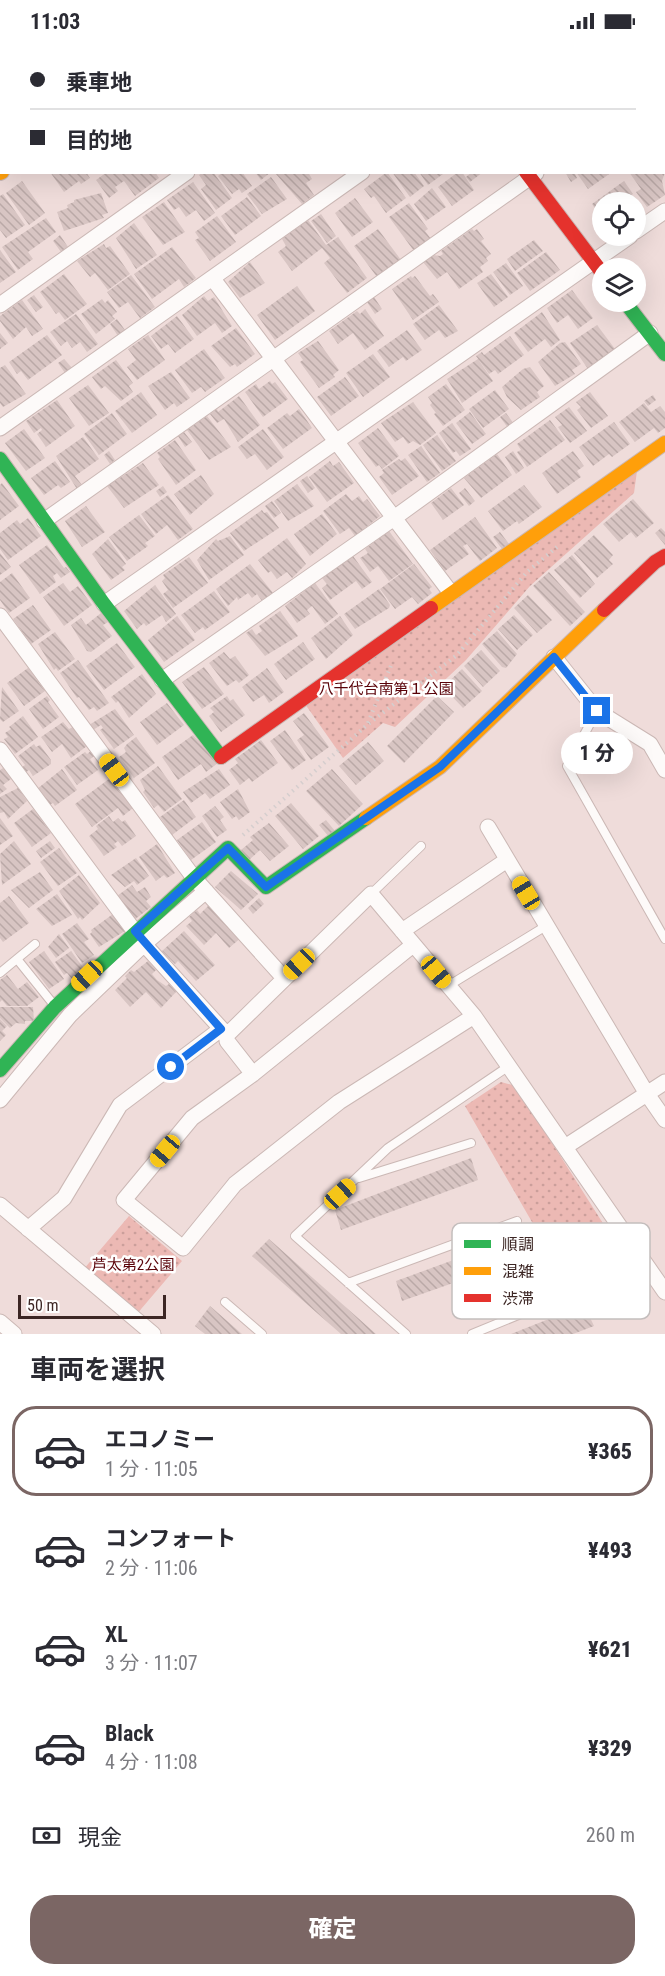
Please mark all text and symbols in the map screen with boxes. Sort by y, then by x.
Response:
text: 11:03 [30,9,81,34]
text: 乗車地 [66,70,132,95]
text: 目的地 [66,128,132,153]
map controls [592,192,646,312]
button: locate [592,192,646,246]
button: layers [592,258,646,312]
park label: 八千代台南第１公園 [318,680,454,698]
route end [583,697,610,724]
callout: 1 分 [561,732,633,774]
text: 1 分 [580,741,614,765]
car [96,750,132,790]
car [509,873,543,913]
car [280,945,318,983]
car [418,952,454,992]
car [68,957,106,995]
route start [157,1053,184,1080]
car [147,1131,183,1171]
car [321,1175,359,1213]
legend [452,1223,650,1319]
text: 順調 [502,1235,534,1254]
park label: 芦太第2公園 [92,1256,174,1274]
text: 混雑 [502,1262,534,1281]
text: 渋滞 [502,1289,534,1308]
scale bar [18,1292,166,1320]
text: 50 m [27,1296,59,1315]
text: 車両を選択 [30,1354,165,1386]
icon: car [33,1424,87,1478]
text: エコノミー [105,1427,215,1452]
text: ¥365 [588,1439,632,1464]
text: 1 分 · 11:05 [105,1457,198,1481]
icon: car [33,1523,87,1577]
text: コンフォート [105,1526,236,1551]
text: ¥493 [588,1538,632,1563]
text: 2 分 · 11:06 [105,1556,198,1580]
icon: car [33,1622,87,1676]
text: XL [105,1622,128,1647]
text: ¥621 [588,1637,632,1662]
text: 3 分 · 11:07 [105,1651,198,1675]
icon: car [33,1721,87,1775]
text: Black [105,1721,154,1746]
text: ¥329 [588,1736,632,1761]
text: 4 分 · 11:08 [105,1750,198,1774]
icon: cash [30,1819,63,1852]
text: 260 m [586,1823,635,1847]
text: 現金 [78,1825,122,1850]
button: 確定 [30,1895,635,1964]

